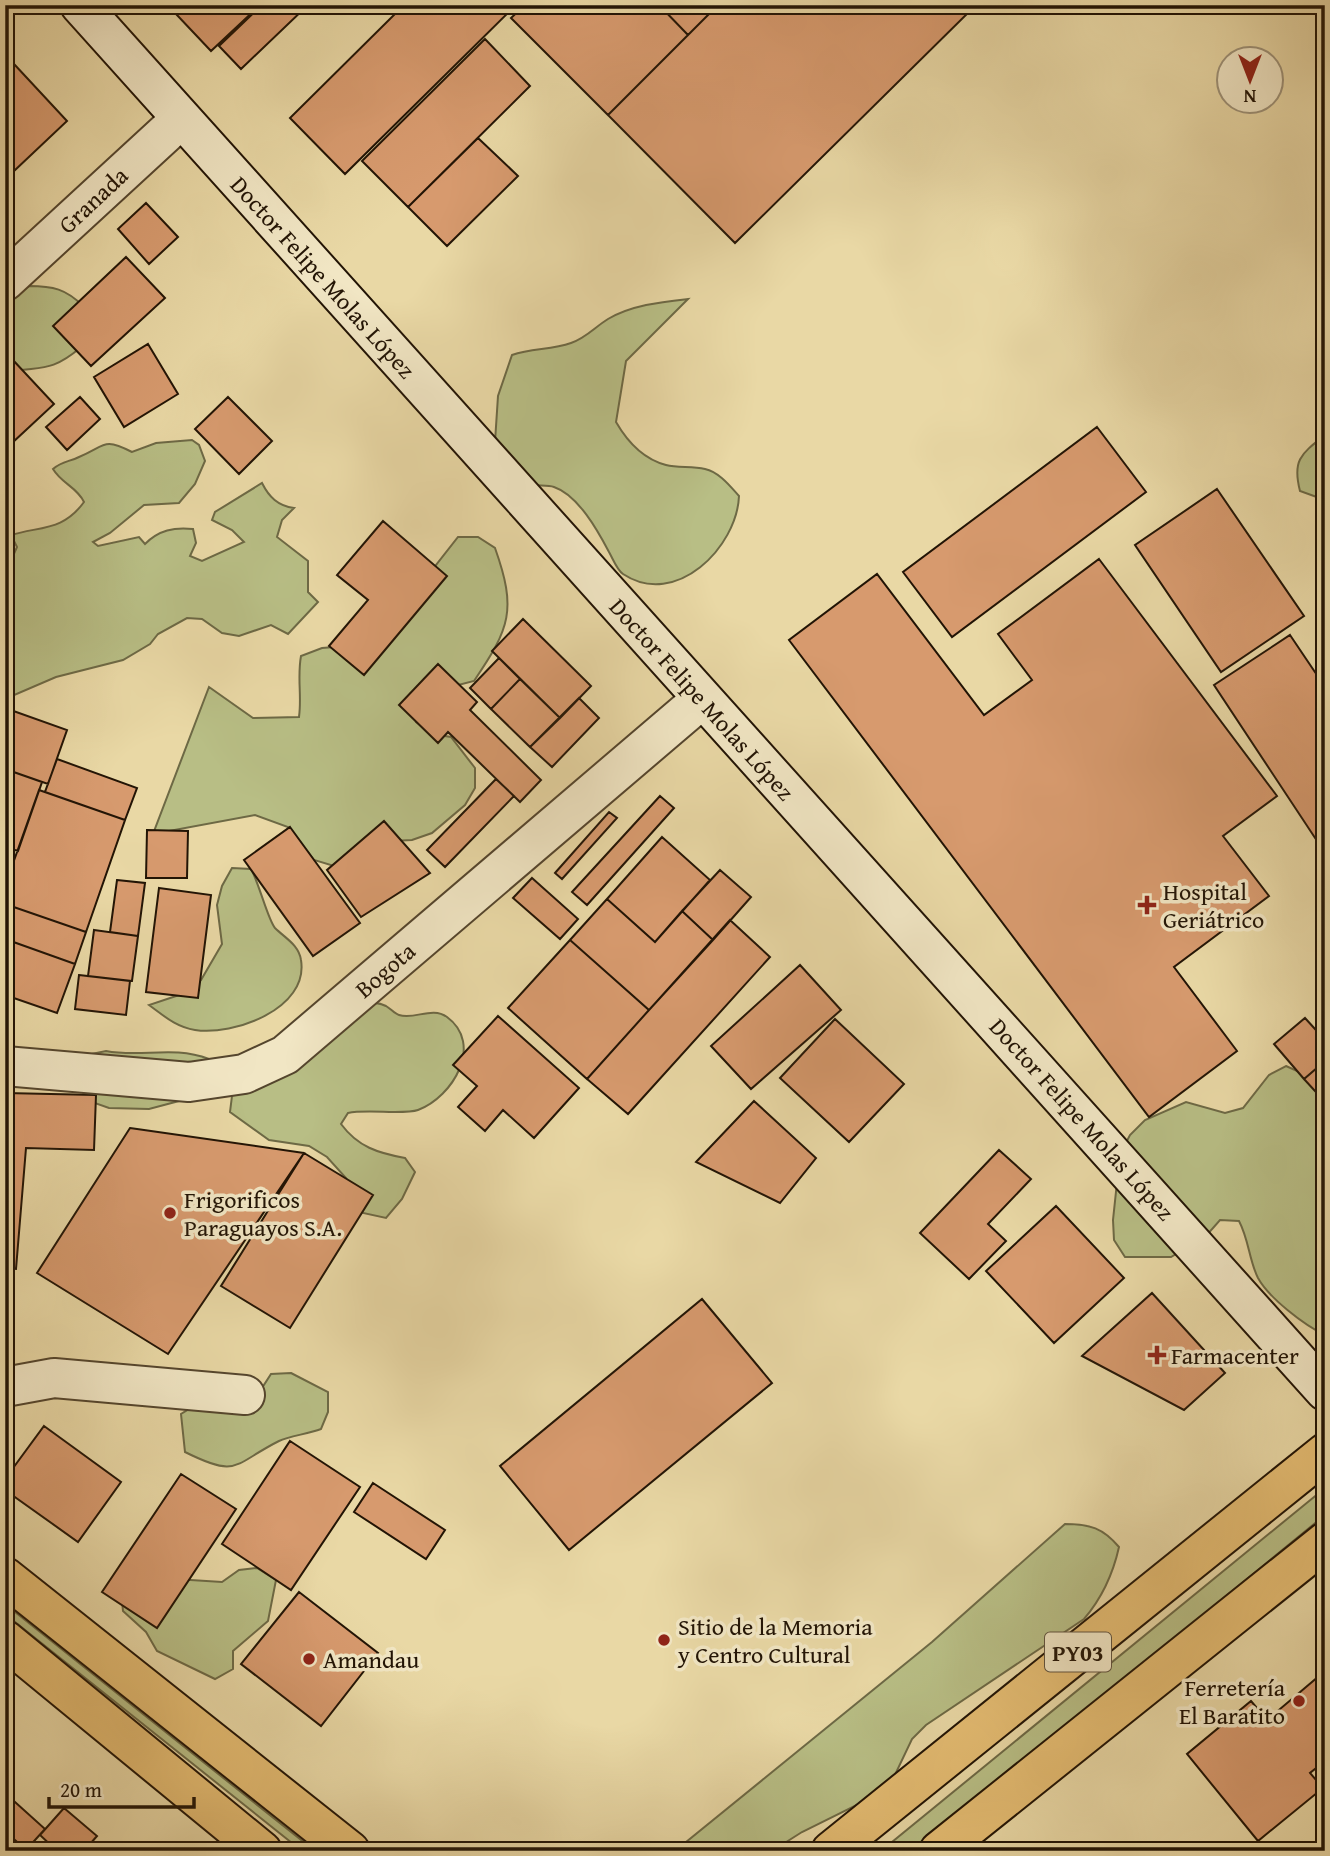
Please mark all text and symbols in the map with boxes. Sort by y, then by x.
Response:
north arrow [1214,46,1284,116]
text: N [1243,83,1256,111]
street label: Granada [50,158,136,241]
street label: Doctor Felipe Molas López [222,168,424,386]
street label: Doctor Felipe Molas López [601,590,803,808]
place label: Hospital Geriátrico [1163,874,1264,937]
marker: Hospital Geriátrico [1137,895,1157,915]
street label: Bogota [347,933,423,1006]
street label: Doctor Felipe Molas López [981,1010,1183,1228]
place label: Frigorificos Paraguayos S.A. [184,1182,342,1245]
marker: Frigorificos Paraguayos S.A. [162,1205,178,1221]
place label: Farmacenter [1171,1338,1299,1373]
marker: Farmacenter [1149,1347,1165,1363]
place label: Sitio de la Memoria y Centro Cultural [677,1609,873,1672]
marker: Sitio de la Memoria y Centro Cultural [656,1632,672,1648]
road number: PY03 [1045,1632,1111,1672]
place label: Amandau [323,1642,419,1677]
marker: Amandau [301,1651,317,1667]
place label: Ferretería El Baratito [1179,1670,1286,1733]
marker: Ferretería El Baratito [1291,1693,1307,1709]
scale bar [49,1765,194,1809]
text: 20 m [60,1774,102,1805]

